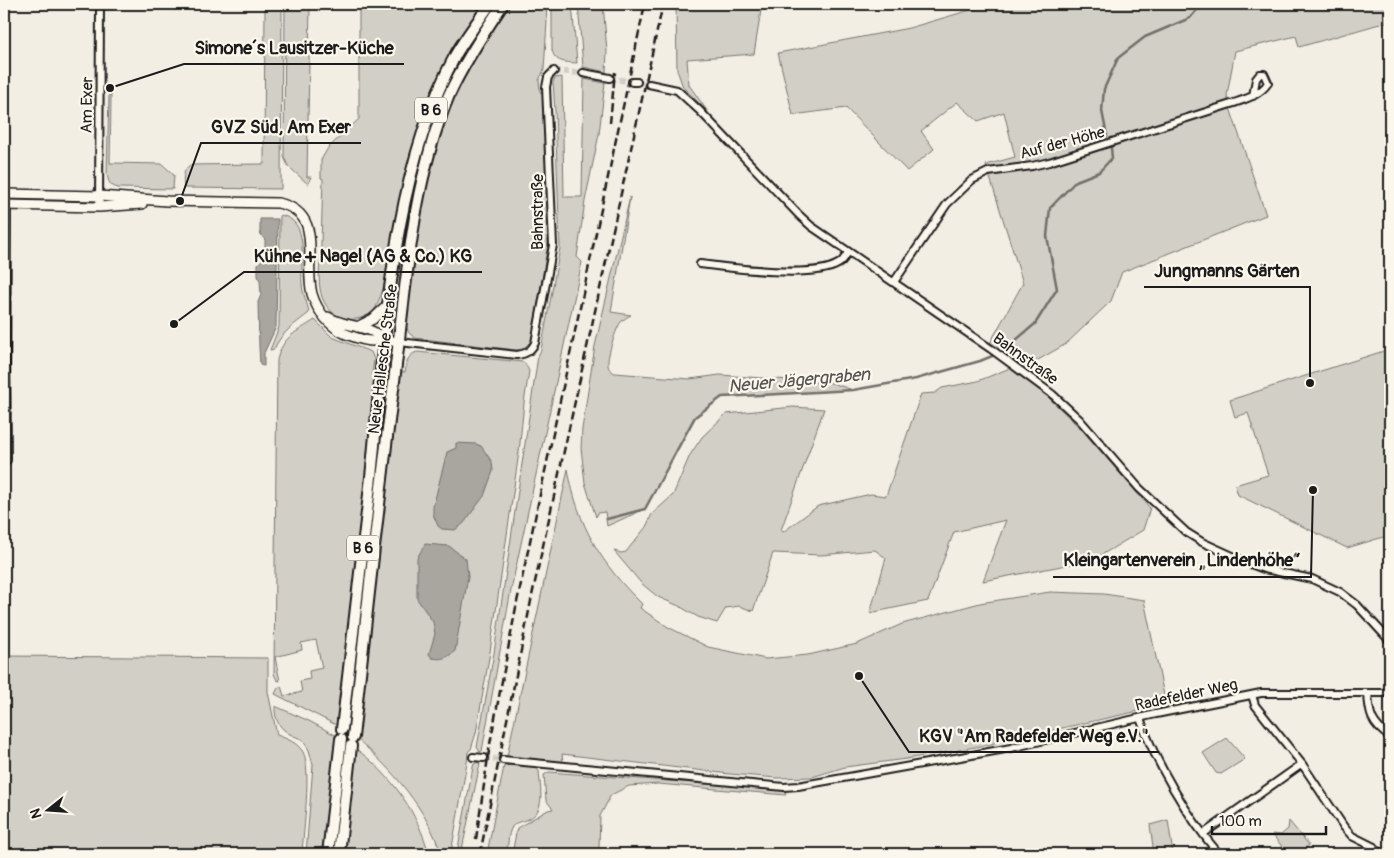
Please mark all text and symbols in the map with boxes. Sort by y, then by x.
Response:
callout: Simone´s Lausitzer-Küche [184,31,404,64]
text: Simone´s Lausitzer-Küche [194,37,395,60]
street label: Am Exer [77,76,97,134]
road number: B 6 [415,98,447,122]
callout: GVZ Süd, Am Exer [201,110,361,143]
text: GVZ Süd, Am Exer [211,116,352,139]
street label: Auf der Höhe [1018,122,1107,164]
street label: Bahnstraße [528,174,548,250]
callout: Kühne + Nagel (AG & Co.) KG [244,239,482,272]
text: Kühne + Nagel (AG & Co.) KG [254,245,472,268]
callout: Jungmanns Gärten [1144,254,1310,287]
text: Jungmanns Gärten [1154,260,1300,283]
street label: Neue Hallesche Straße [364,283,402,435]
street label: Bahnstraße [989,328,1062,389]
water label: Neuer Jägergraben [727,363,872,398]
road number: B 6 [347,536,379,560]
callout: Kleingartenverein „Lindenhöhe“ [1053,544,1311,577]
text: Kleingartenverein „Lindenhöhe“ [1063,549,1301,572]
street label: Radefelder Weg [1133,674,1239,716]
callout: KGV "Am Radefelder Weg e.V." [909,719,1159,752]
text: KGV "Am Radefelder Weg e.V." [919,725,1149,748]
north arrow [22,786,72,836]
scale bar [1212,803,1325,835]
text: N [27,807,46,821]
text: 100 m [1219,812,1262,831]

